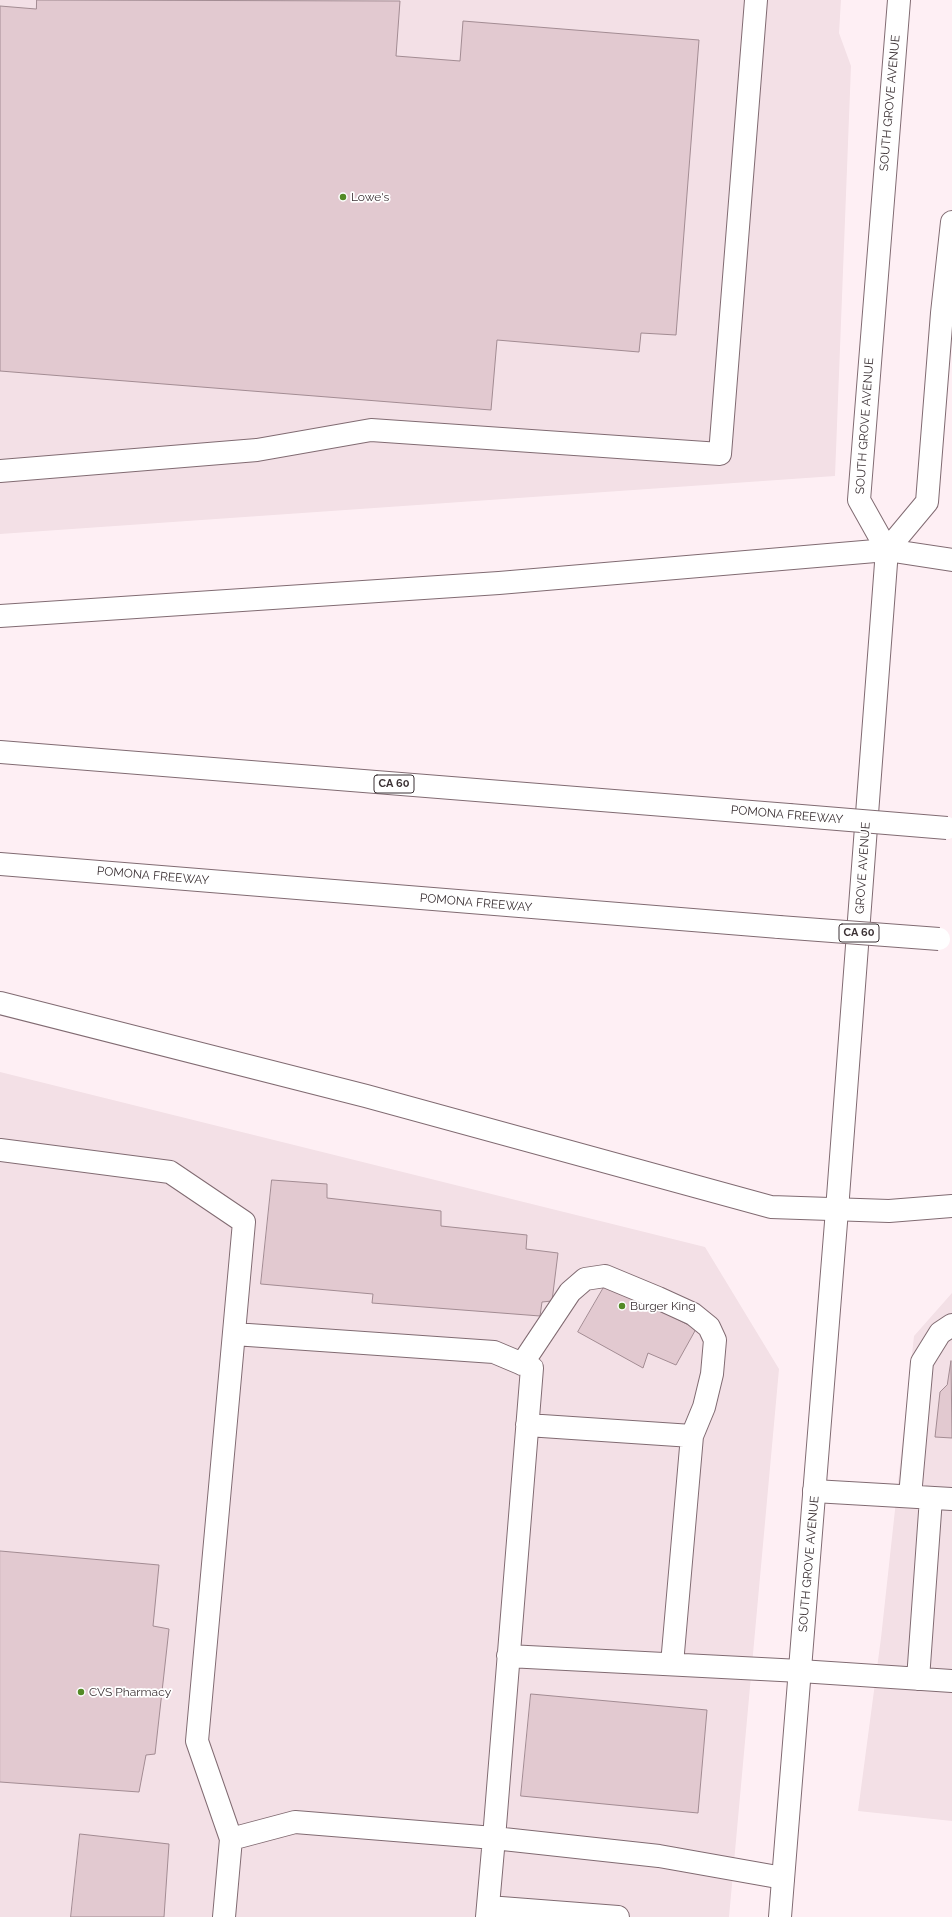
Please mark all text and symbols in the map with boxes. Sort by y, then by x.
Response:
street label: SOUTH GROVE AVENUE [877,34,903,172]
place label: Lowe's [351,190,389,204]
marker: Lowe's [338,192,348,202]
street label: SOUTH GROVE AVENUE [853,357,877,495]
road number: CA 60 [374,775,414,793]
street label: POMONA FREEWAY [730,803,844,827]
street label: GROVE AVENUE [853,822,873,914]
street label: POMONA FREEWAY [96,864,210,888]
street label: POMONA FREEWAY [419,891,533,915]
road number: CA 60 [839,924,879,942]
place label: Burger King [630,1299,696,1313]
marker: Burger King [617,1301,627,1311]
street label: SOUTH GROVE AVENUE [796,1495,822,1633]
place label: CVS Pharmacy [89,1685,171,1699]
marker: CVS Pharmacy [76,1687,86,1697]

